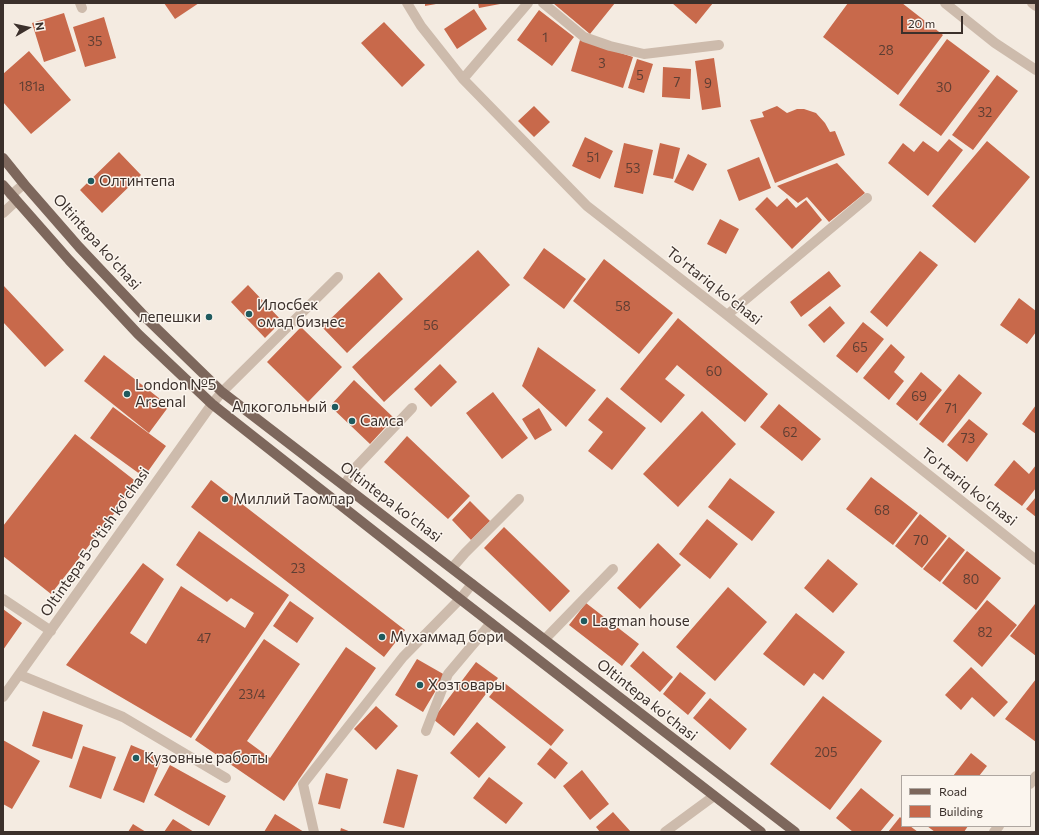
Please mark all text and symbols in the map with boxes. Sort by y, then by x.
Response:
north arrow [8,8,48,48]
scale bar [903,8,965,34]
text: 20 m [908,16,935,30]
text: N [33,21,47,31]
house number: 1 [542,30,548,46]
house number: 35 [88,34,102,50]
house number: 28 [878,43,894,59]
house number: 3 [598,56,606,72]
house number: 5 [636,68,644,84]
house number: 7 [674,75,680,91]
house number: 9 [704,76,712,92]
house number: 181a [19,79,45,95]
house number: 30 [936,80,952,96]
house number: 32 [978,105,992,121]
house number: 51 [586,150,600,166]
house number: 53 [626,161,640,177]
place label: Олтинтепа [99,172,175,190]
marker: Олтинтепа [86,176,96,186]
street label: Oltintepa ko'chasi [49,190,145,294]
street label: To'rtariq ko'chasi [663,243,765,329]
place label: Илосбек омад бизнес [257,296,345,331]
house number: 58 [615,299,631,315]
place label: лепешки [139,308,201,326]
marker: Илосбек омад бизнес [244,309,254,319]
marker: лепешки [204,312,214,322]
house number: 56 [423,318,439,334]
house number: 65 [852,340,868,356]
house number: 60 [706,364,722,380]
place label: London №5 Arsenal [135,376,216,411]
marker: London №5 Arsenal [122,389,132,399]
house number: 69 [911,389,927,405]
place label: Алкогольный [232,398,327,416]
house number: 71 [945,401,957,417]
marker: Алкогольный [330,402,340,412]
place label: Самса [360,412,404,430]
marker: Самса [347,416,357,426]
house number: 62 [782,425,798,441]
house number: 73 [961,431,975,447]
street label: To'rtariq ko'chasi [918,444,1020,530]
street label: Oltintepa ko'chasi [337,458,445,546]
street label: Oltintepa 5-o'tish ko'chasi [37,464,153,620]
place label: Миллий Таомлар [233,490,354,508]
marker: Миллий Таомлар [220,494,230,504]
house number: 68 [874,503,890,519]
house number: 70 [913,533,929,549]
house number: 23 [291,561,305,577]
house number: 80 [963,572,979,588]
place label: Lagman house [592,612,690,630]
marker: Lagman house [579,616,589,626]
house number: 82 [977,625,993,641]
place label: Мухаммад бори [390,628,504,646]
house number: 47 [197,631,211,647]
marker: Мухаммад бори [377,632,387,642]
street label: Oltintepa ko'chasi [593,655,701,745]
place label: Хозтовары [428,676,505,694]
marker: Хозтовары [415,680,425,690]
house number: 23/4 [239,687,265,703]
house number: 205 [814,745,838,761]
place label: Кузовные работы [144,749,268,767]
marker: Кузовные работы [131,753,141,763]
legend [901,775,1031,827]
text: Road [939,784,967,798]
text: Building [939,804,983,818]

